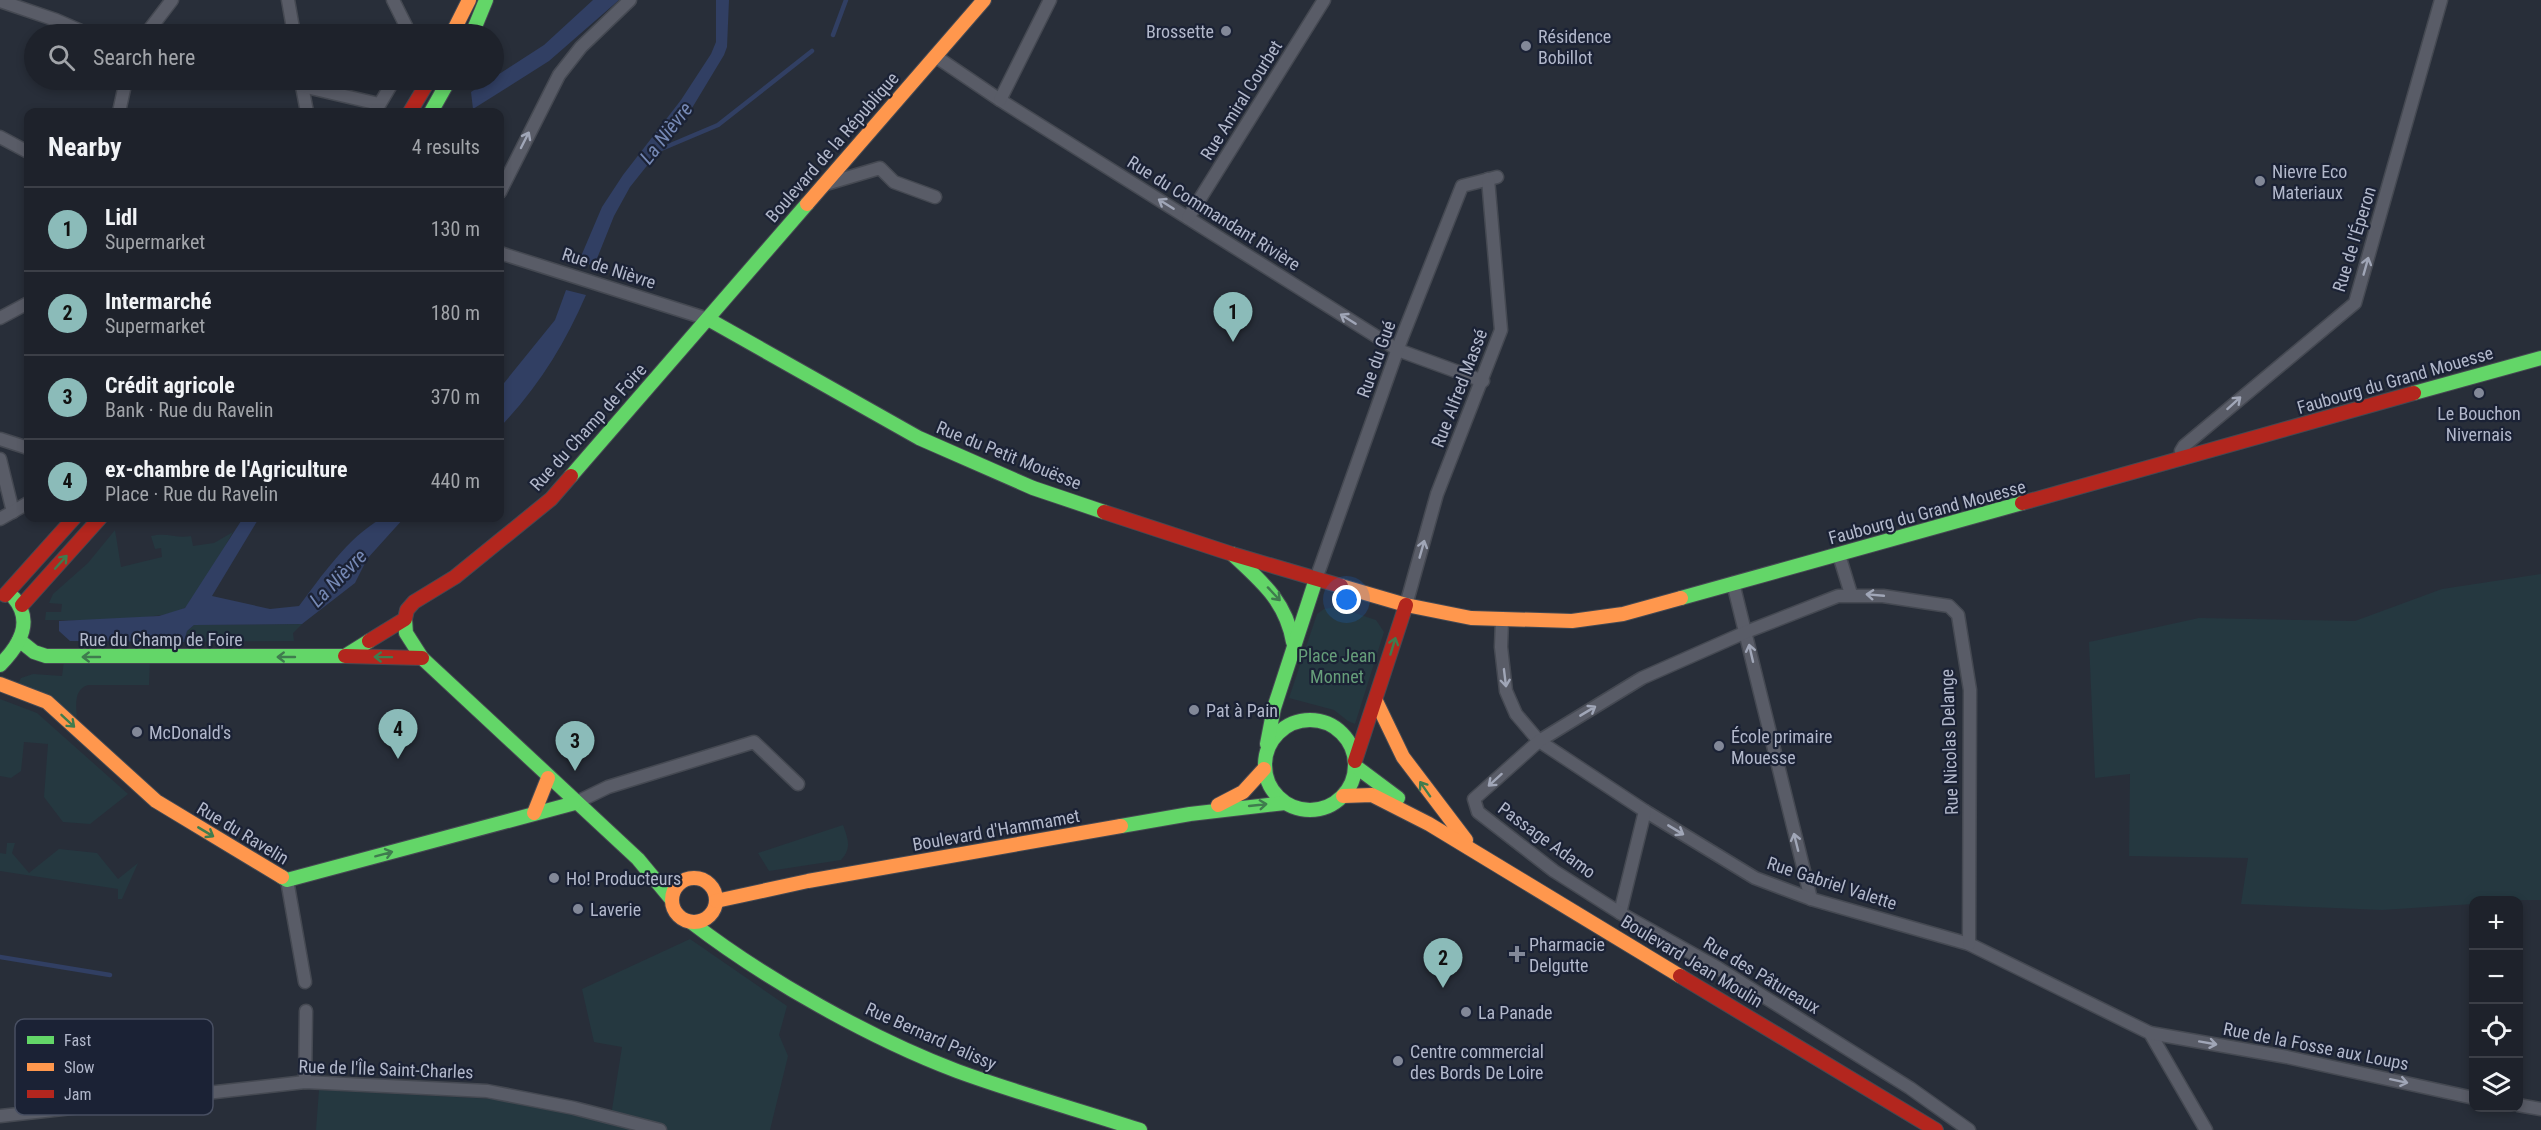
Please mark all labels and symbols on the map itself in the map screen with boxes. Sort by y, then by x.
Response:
place label: Brossette [1146,21,1214,42]
marker: Brossette [1219,24,1233,38]
place label: Résidence Bobillot [1538,26,1611,68]
street label: Rue Amiral Courbet [1196,36,1286,164]
marker: Résidence Bobillot [1519,39,1533,53]
street label: Boulevard de la République [761,68,903,226]
water label: La Nièvre [634,97,698,169]
one-way arrow [520,131,532,149]
street label: Rue du Commandant Rivière [1124,151,1304,275]
place label: Nievre Eco Materiaux [2272,161,2347,203]
marker: Nievre Eco Materiaux [2253,174,2267,188]
street label: Rue de l'Éperon [2328,184,2380,294]
one-way arrow [1158,198,1174,210]
street label: Rue de Nièvre [559,243,659,293]
one-way arrow [2361,257,2372,276]
pin: 1 [1214,292,1252,342]
one-way arrow [1340,313,1357,325]
street label: Rue du Gué [1352,318,1400,400]
street label: Rue Alfred Massé [1427,326,1491,450]
street label: Faubourg du Grand Mouesse [2294,342,2496,418]
street label: Rue du Champ de Foire [525,359,651,495]
marker: Le Bouchon Nivernais [2472,386,2486,400]
one-way arrow [2227,396,2242,410]
place label: Le Bouchon Nivernais [2437,403,2521,445]
street label: Rue du Petit Mouësse [933,416,1085,494]
street label: Faubourg du Grand Mouesse [1826,476,2028,548]
one-way arrow [1416,540,1428,559]
water label: La Nièvre [304,544,372,612]
one-way arrow [54,554,68,569]
your location [1332,585,1361,614]
one-way arrow [1267,586,1281,601]
one-way arrow [1866,589,1886,600]
street label: Rue du Champ de Foire [79,629,243,650]
one-way arrow [1388,637,1399,656]
one-way arrow [1744,643,1756,662]
park label: Place Jean Monnet [1298,645,1376,687]
one-way arrow [82,651,102,663]
one-way arrow [277,651,297,663]
one-way arrow [374,651,394,663]
one-way arrow [1499,667,1510,687]
street label: Rue Nicolas Delange [1936,669,1962,815]
place label: Pat à Pain [1206,700,1278,721]
marker: Pat à Pain [1187,703,1201,717]
one-way arrow [1580,704,1597,717]
pin: 4 [378,710,418,759]
one-way arrow [61,714,76,728]
place label: McDonald's [149,722,231,743]
pin: 3 [556,722,594,771]
marker: McDonald's [130,725,144,739]
place label: École primaire Mouesse [1731,726,1832,768]
marker: École primaire Mouesse [1712,739,1726,753]
one-way arrow [1488,773,1503,787]
one-way arrow [1419,781,1431,797]
street label: Rue du Ravelin [193,797,293,869]
street label: Passage Adamo [1494,798,1600,882]
one-way arrow [1248,799,1268,810]
street label: Boulevard d'Hammamet [911,805,1081,855]
one-way arrow [1667,824,1684,836]
one-way arrow [197,825,214,838]
one-way arrow [1790,833,1802,852]
one-way arrow [374,848,393,859]
street label: Rue Gabriel Valette [1764,852,1900,914]
place label: Ho! Producteurs [566,868,681,889]
marker: Ho! Producteurs [547,871,561,885]
place label: Laverie [590,899,641,920]
marker: Laverie [571,902,585,916]
street label: Boulevard Jean Moulin [1617,910,1767,1012]
street label: Rue des Pâtureaux [1700,932,1824,1018]
place label: Pharmacie Delgutte [1529,934,1605,976]
pin: 2 [1424,938,1462,988]
marker: Pharmacie Delgutte [1510,947,1524,961]
street label: Rue Bernard Palissy [862,998,1000,1074]
place label: La Panade [1478,1002,1553,1023]
marker: La Panade [1459,1005,1473,1019]
street label: Rue de la Fosse aux Loups [2222,1018,2410,1074]
legend [15,1019,213,1115]
text: Fast [64,1031,91,1050]
one-way arrow [2197,1038,2217,1049]
place label: Centre commercial des Bords De Loire [1410,1041,1544,1083]
marker: Centre commercial des Bords De Loire [1391,1054,1405,1068]
street label: Rue de l'Île Saint-Charles [298,1055,474,1083]
text: Slow [64,1058,94,1077]
one-way arrow [2389,1076,2408,1088]
text: Jam [64,1085,91,1104]

